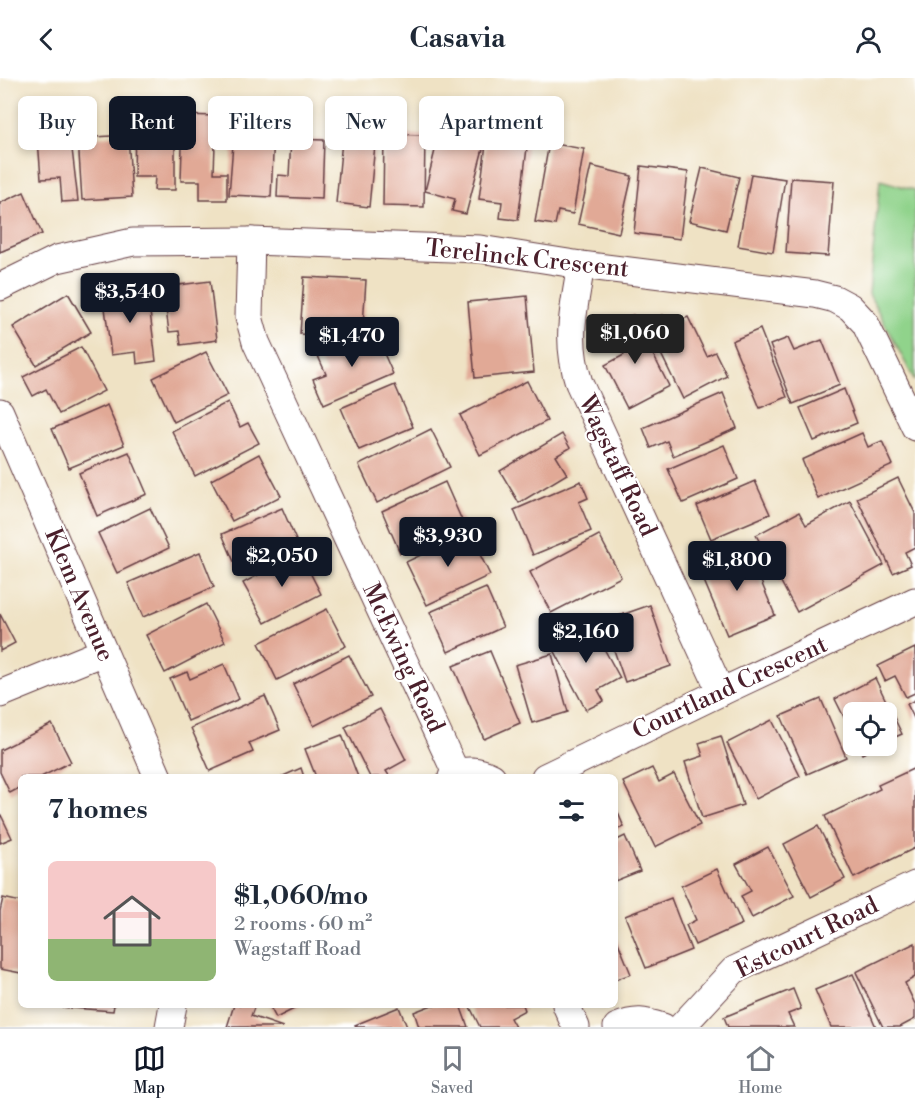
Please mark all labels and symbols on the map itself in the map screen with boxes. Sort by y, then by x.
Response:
street label: Terelinck Crescent [424,233,631,285]
pin: $3,540 [81,273,179,324]
pin: $1,060 [586,314,684,365]
pin: $1,470 [303,317,401,368]
street label: Wagstaff Road [571,390,663,542]
pin: $3,930 [399,517,497,568]
street label: Klem Avenue [37,524,121,666]
pin: $2,050 [233,537,331,588]
pin: $1,800 [688,541,786,592]
street label: McEwing Road [355,578,451,738]
pin: $2,160 [537,613,635,664]
street label: Courtland Crescent [628,629,833,746]
street label: Estcourt Road [731,890,884,985]

